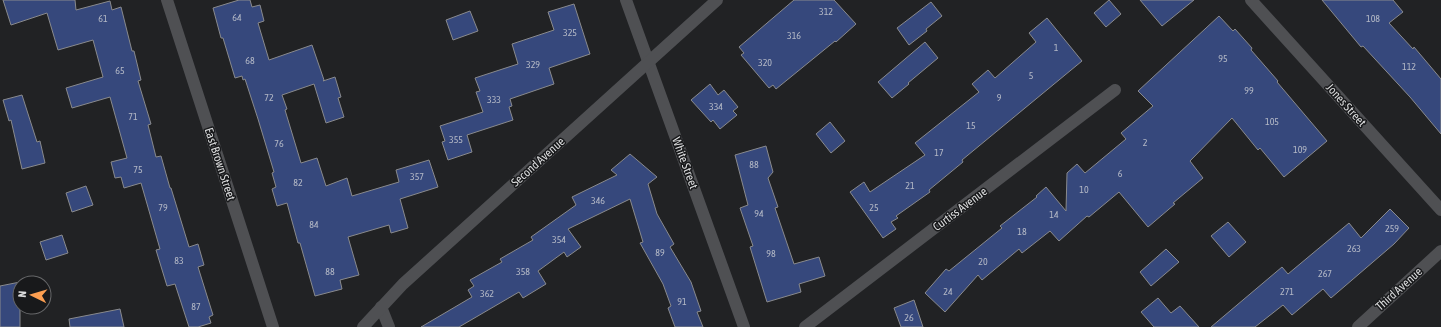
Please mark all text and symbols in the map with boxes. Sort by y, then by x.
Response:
house number: 312 [819,6,833,17]
house number: 64 [232,12,242,23]
house number: 61 [98,13,108,24]
house number: 108 [1366,13,1380,24]
house number: 325 [563,27,577,38]
house number: 316 [787,30,801,41]
house number: 1 [1054,42,1059,53]
house number: 95 [1218,53,1228,64]
house number: 68 [245,55,255,66]
house number: 320 [758,57,772,68]
house number: 329 [526,59,540,70]
house number: 112 [1402,61,1416,72]
house number: 65 [115,65,125,76]
house number: 5 [1029,70,1034,81]
street label: Jones Street [1323,81,1369,130]
house number: 99 [1244,85,1254,96]
house number: 72 [264,92,274,103]
house number: 9 [997,92,1002,103]
house number: 333 [487,94,501,105]
house number: 334 [709,101,723,112]
house number: 71 [128,111,138,122]
house number: 105 [1265,116,1279,127]
house number: 15 [966,120,976,131]
street label: East Brown Street [202,126,239,203]
house number: 355 [449,134,463,145]
street label: Second Avenue [508,134,568,190]
street label: White Street [669,135,701,191]
house number: 2 [1143,137,1148,148]
house number: 76 [274,138,284,149]
house number: 109 [1293,144,1307,155]
house number: 17 [934,147,944,158]
house number: 88 [749,159,759,170]
house number: 75 [133,164,143,175]
house number: 6 [1118,168,1123,179]
house number: 357 [410,171,424,182]
house number: 82 [293,177,303,188]
house number: 21 [905,180,915,191]
street label: Curtiss Avenue [930,184,990,234]
house number: 10 [1079,184,1089,195]
house number: 346 [591,195,605,206]
house number: 79 [158,202,168,213]
house number: 25 [869,202,879,213]
house number: 94 [754,208,764,219]
house number: 14 [1049,209,1059,220]
house number: 84 [309,219,319,230]
house number: 259 [1385,223,1399,234]
house number: 18 [1017,226,1027,237]
house number: 354 [552,234,566,245]
house number: 263 [1347,243,1361,254]
house number: 89 [655,247,665,258]
house number: 98 [766,248,776,259]
house number: 83 [174,255,184,266]
house number: 20 [978,256,988,267]
street label: Third Avenue [1373,264,1425,314]
house number: 88 [325,266,335,277]
house number: 358 [516,266,530,277]
house number: 267 [1318,268,1332,279]
north arrow [12,275,52,315]
house number: 24 [943,286,953,297]
house number: 271 [1280,286,1294,297]
house number: 362 [480,288,494,299]
text: N [16,290,28,298]
house number: 91 [677,296,687,307]
house number: 87 [191,301,201,312]
house number: 26 [904,312,914,323]

